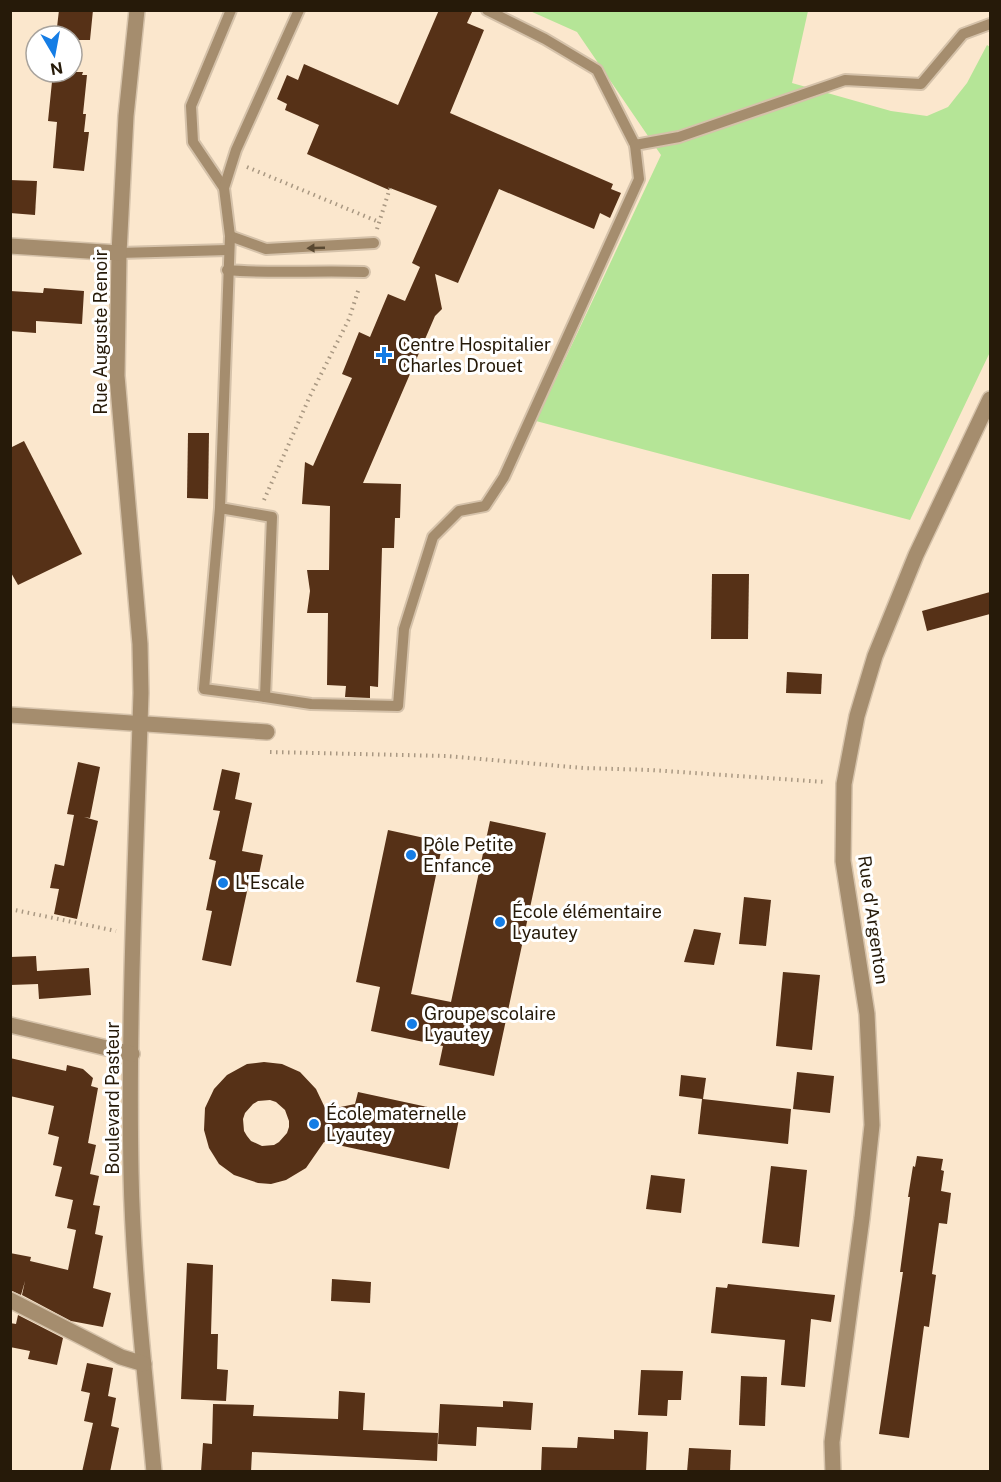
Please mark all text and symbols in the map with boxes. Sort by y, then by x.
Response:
north arrow [24,24,84,84]
text: N [49,58,64,79]
one-way arrow [306,243,325,252]
street label: Rue Auguste Renoir [90,249,111,415]
place label: Centre Hospitalier Charles Drouet [398,334,551,376]
marker: Centre Hospitalier Charles Drouet [375,346,393,364]
place label: Pôle Petite Enfance [423,834,513,876]
marker: Pôle Petite Enfance [404,848,418,862]
street label: Rue d'Argenton [854,854,893,986]
place label: L'Escale [235,872,305,893]
marker: L'Escale [216,876,230,890]
place label: École élémentaire Lyautey [512,900,662,943]
marker: École élémentaire Lyautey [493,915,507,929]
place label: Groupe scolaire Lyautey [424,1003,556,1045]
marker: Groupe scolaire Lyautey [405,1017,419,1031]
street label: Boulevard Pasteur [102,1021,123,1175]
place label: École maternelle Lyautey [326,1102,466,1145]
marker: École maternelle Lyautey [307,1117,321,1131]

